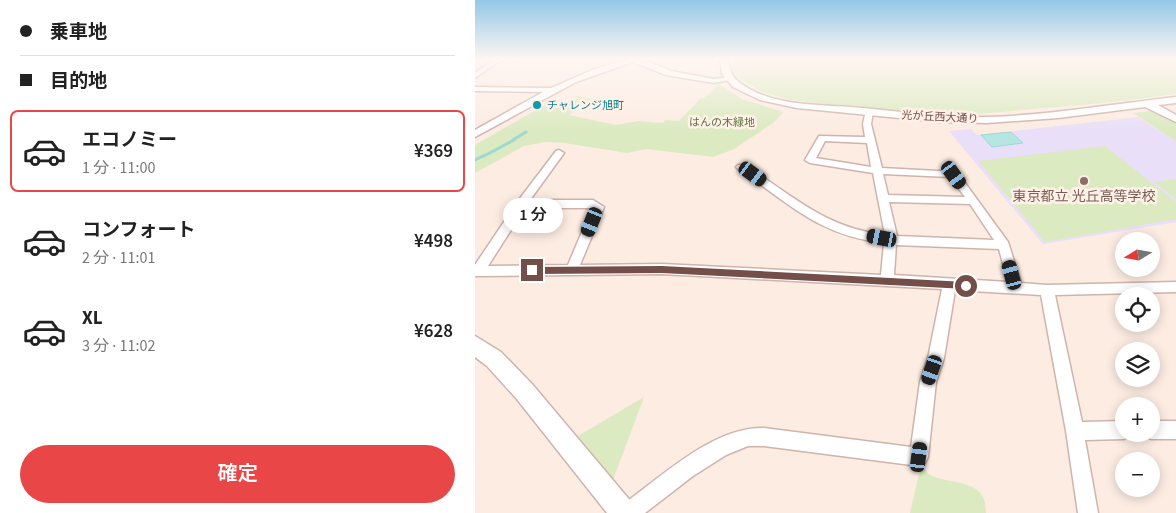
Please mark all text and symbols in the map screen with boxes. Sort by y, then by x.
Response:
text: 乗車地 [50,19,107,46]
text: 目的地 [50,68,107,95]
place label: チャレンジ旭町 [547,98,624,113]
marker: チャレンジ旭町 [531,99,543,111]
street label: 光が丘西大通り [901,107,979,127]
park label: はんの木緑地 [689,115,755,130]
text: エコノミー [82,127,177,154]
icon: car [22,129,67,174]
text: ¥369 [414,138,453,165]
text: 1 分 · 11:00 [82,157,155,179]
car [939,158,968,192]
car [736,159,769,189]
marker: 東京都立 光丘高等学校 [1078,175,1090,187]
place label: 東京都立 光丘高等学校 [1013,187,1155,207]
callout: 1 分 [502,198,562,232]
text: 1 分 [519,204,547,226]
car [579,205,604,239]
text: コンフォート [82,217,195,244]
icon: car [22,219,67,264]
text: ¥498 [414,228,453,255]
car [865,228,898,248]
north arrow [1115,232,1160,278]
map controls [1115,232,1160,497]
text: 2 分 · 11:01 [82,247,155,269]
route end [521,259,543,281]
car [1000,259,1023,291]
route start [955,275,977,297]
button: locate [1115,287,1160,332]
text: XL [82,305,103,332]
icon: car [22,309,67,354]
text: ¥628 [414,318,453,345]
text: 3 分 · 11:02 [82,335,155,357]
button: layers [1115,342,1160,387]
car [920,353,943,387]
button: + [1115,397,1160,442]
car [909,441,928,473]
button: 確定 [20,445,455,503]
button: − [1115,452,1160,497]

